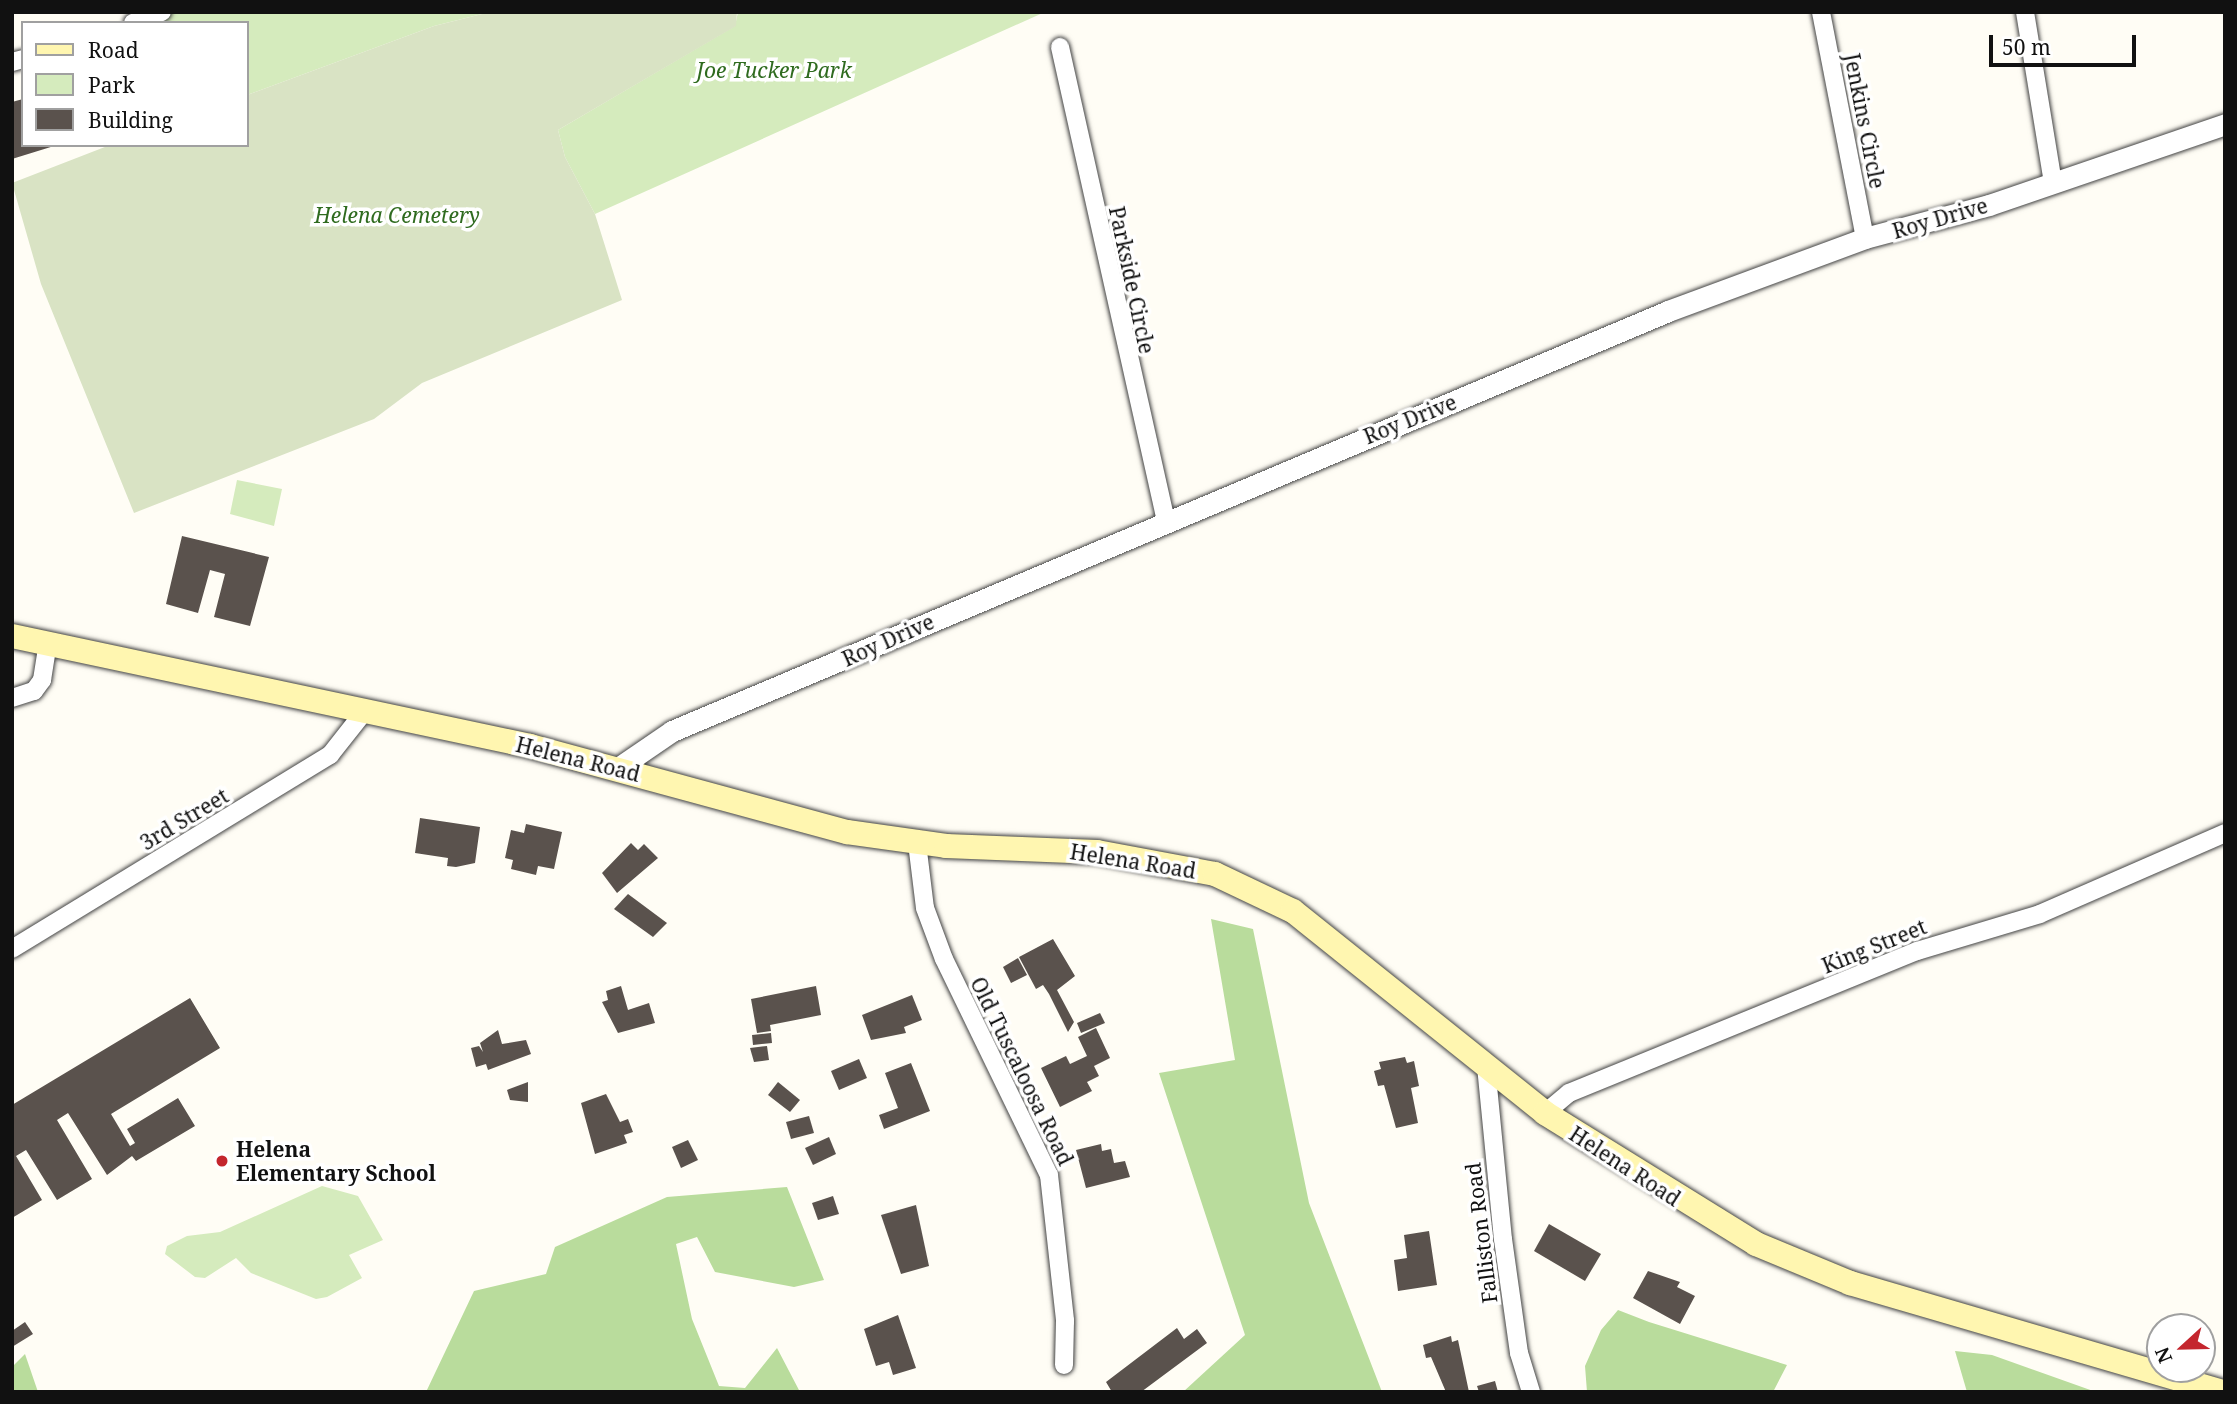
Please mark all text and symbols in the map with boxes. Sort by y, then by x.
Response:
legend [21,21,248,147]
scale bar [1992,21,2139,65]
text: 50 m [2002,33,2051,61]
text: Road [88,36,139,64]
street label: Jenkins Circle [1840,51,1890,191]
park label: Joe Tucker Park [696,57,852,83]
text: Park [88,71,135,99]
text: Building [88,106,173,134]
street label: Roy Drive [1889,192,1991,244]
park label: Helena Cemetery [314,202,480,228]
street label: Parkside Circle [1104,204,1160,356]
street label: Roy Drive [1360,389,1460,449]
street label: Roy Drive [838,609,938,671]
street label: Helena Road [513,731,643,787]
street label: 3rd Street [135,783,233,855]
street label: Helena Road [1068,839,1198,883]
street label: King Street [1818,914,1930,978]
street label: Old Tuscaloosa Road [965,973,1079,1169]
street label: Helena Road [1565,1121,1685,1211]
place label: Helena Elementary School [236,1136,436,1186]
marker: Helena Elementary School [214,1153,230,1169]
street label: Falliston Road [1460,1161,1502,1305]
north arrow [2146,1313,2216,1383]
text: N [2149,1343,2178,1367]

